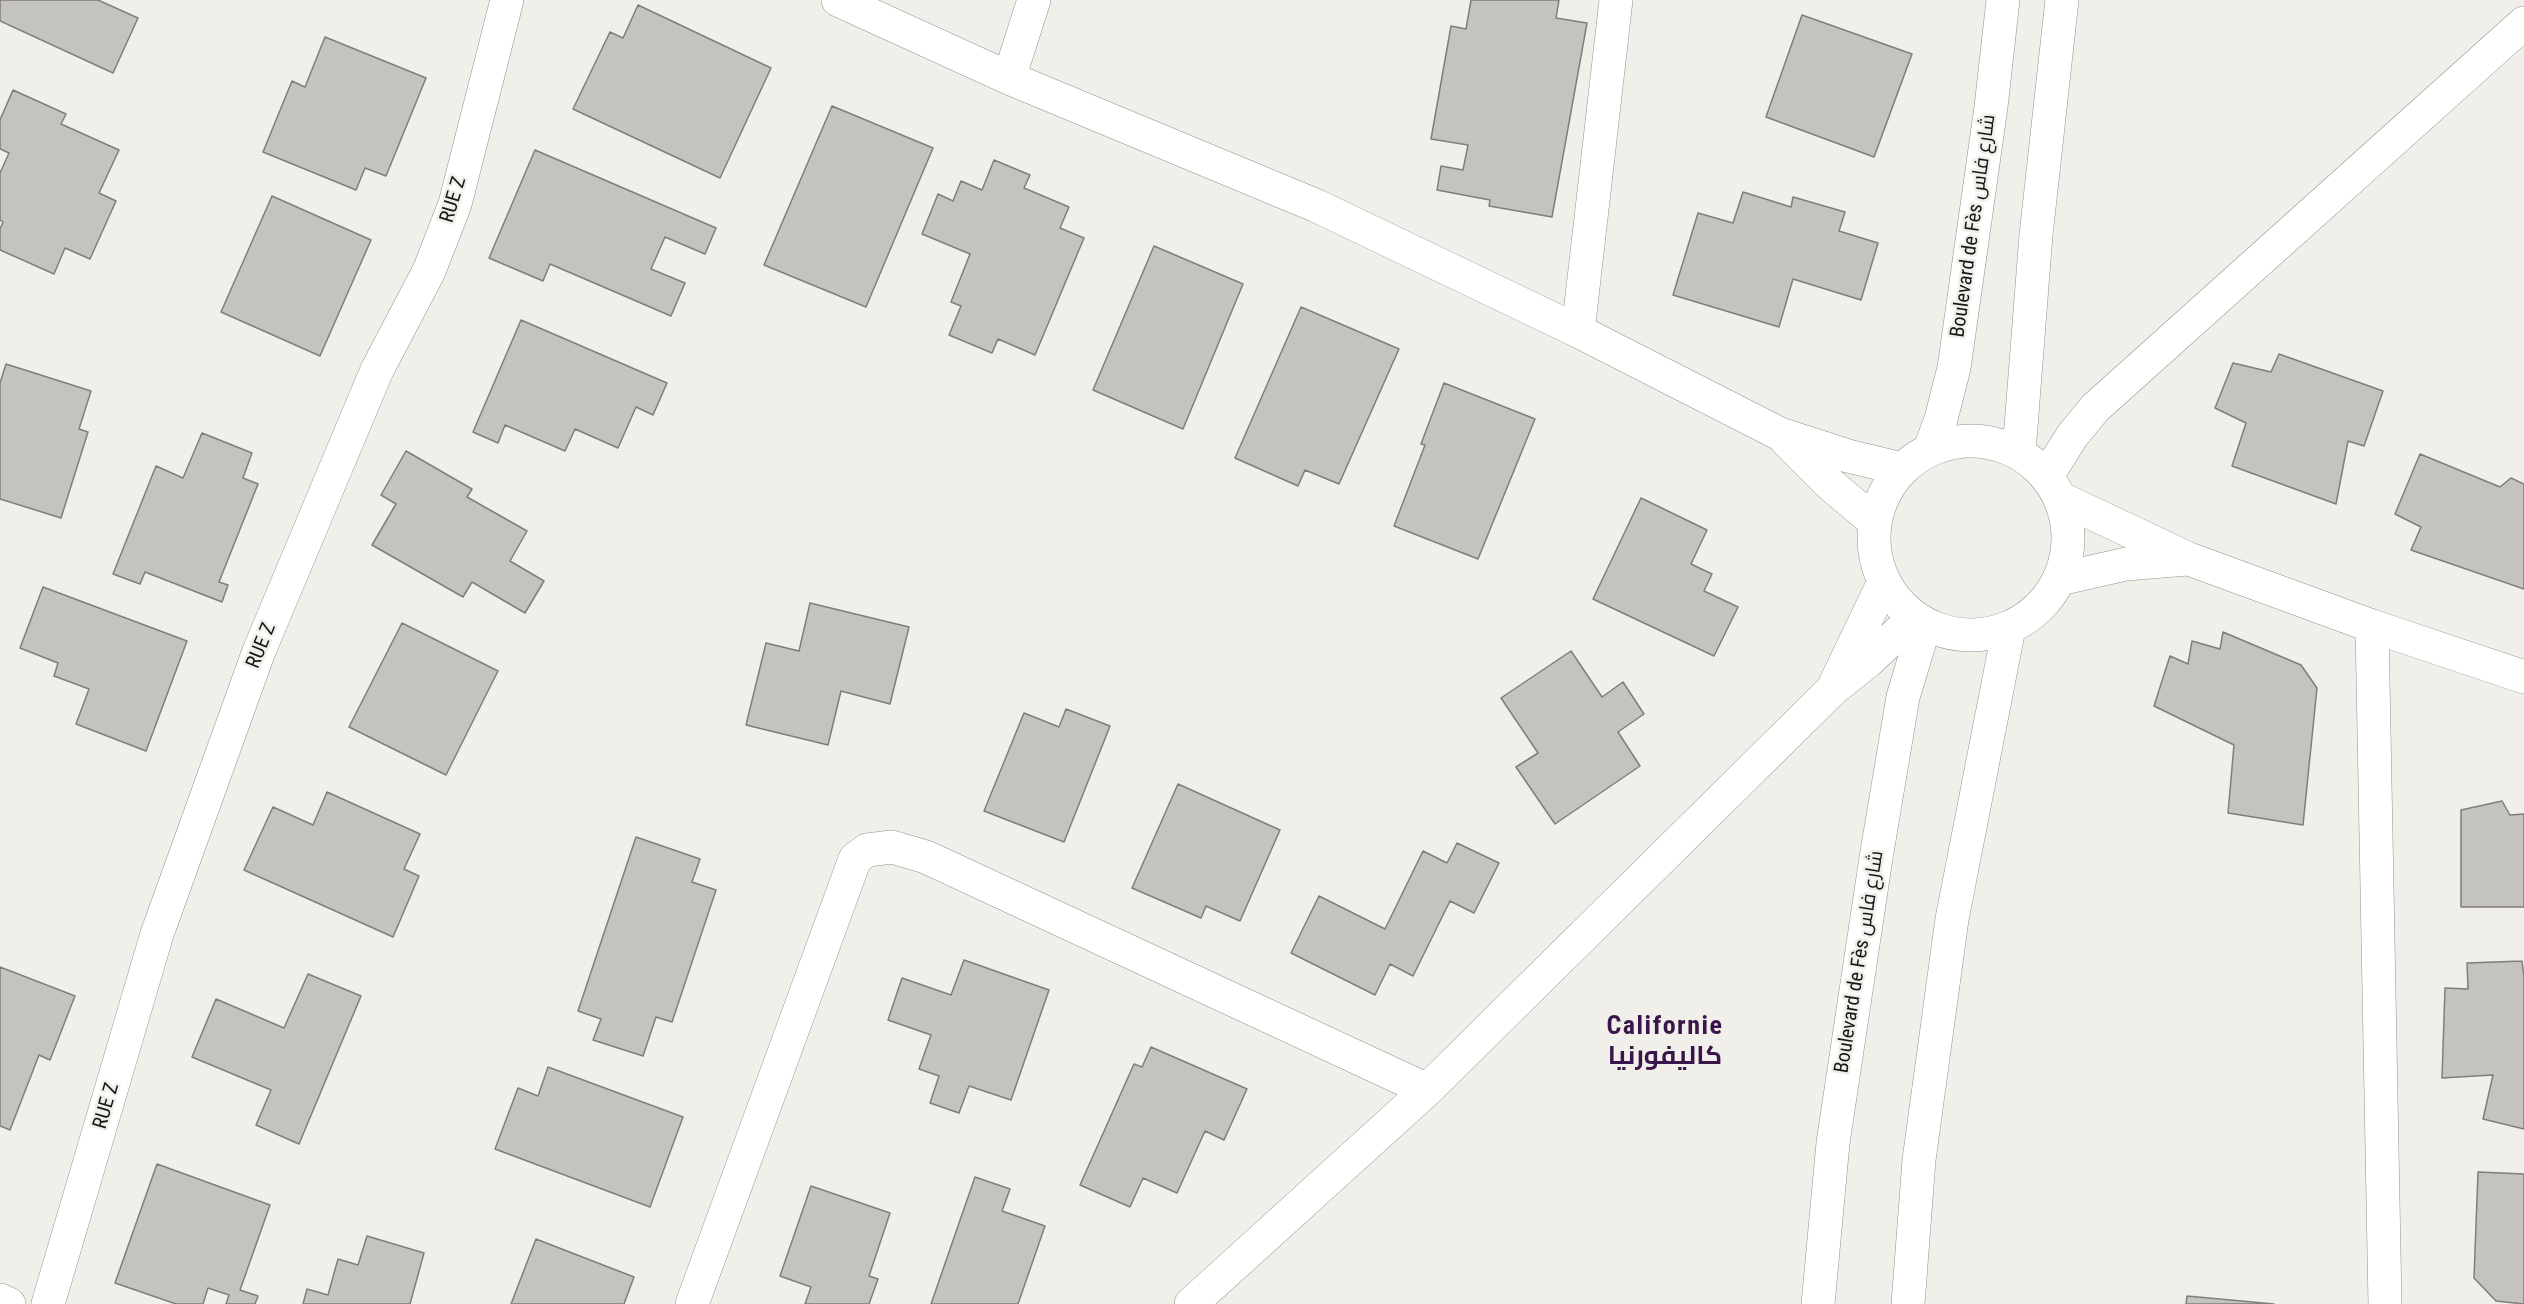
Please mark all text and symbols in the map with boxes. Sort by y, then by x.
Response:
street label: Boulevard de Fès شارع فاس [1946,113,2002,339]
street label: RUE Z [436,174,472,226]
street label: RUE Z [242,620,282,672]
street label: Boulevard de Fès شارع فاس [1831,849,1889,1075]
district label: Californie كاليفورنيا [1606,1011,1724,1072]
street label: RUE Z [89,1080,125,1132]

